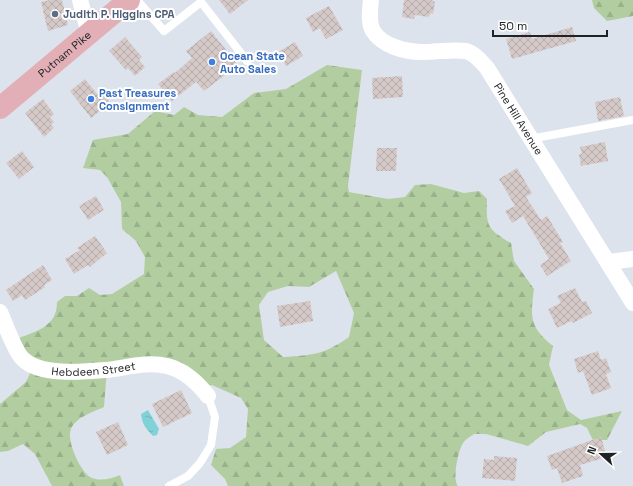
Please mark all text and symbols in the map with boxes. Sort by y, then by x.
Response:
place label: Judith P. Higgins CPA [63,7,175,21]
marker: Judith P. Higgins CPA [50,9,60,19]
scale bar [493,12,607,38]
text: 50 m [499,18,527,34]
street label: Putnam Pike [35,28,94,80]
place label: Ocean State Auto Sales [220,49,285,76]
marker: Ocean State Auto Sales [207,57,217,67]
street label: Pine Hill Avenue [491,80,546,157]
place label: Past Treasures Consignment [99,86,177,113]
marker: Past Treasures Consignment [86,94,96,104]
street label: Hebdeen Street [51,359,136,379]
north arrow [581,434,621,474]
text: N [584,444,600,456]

